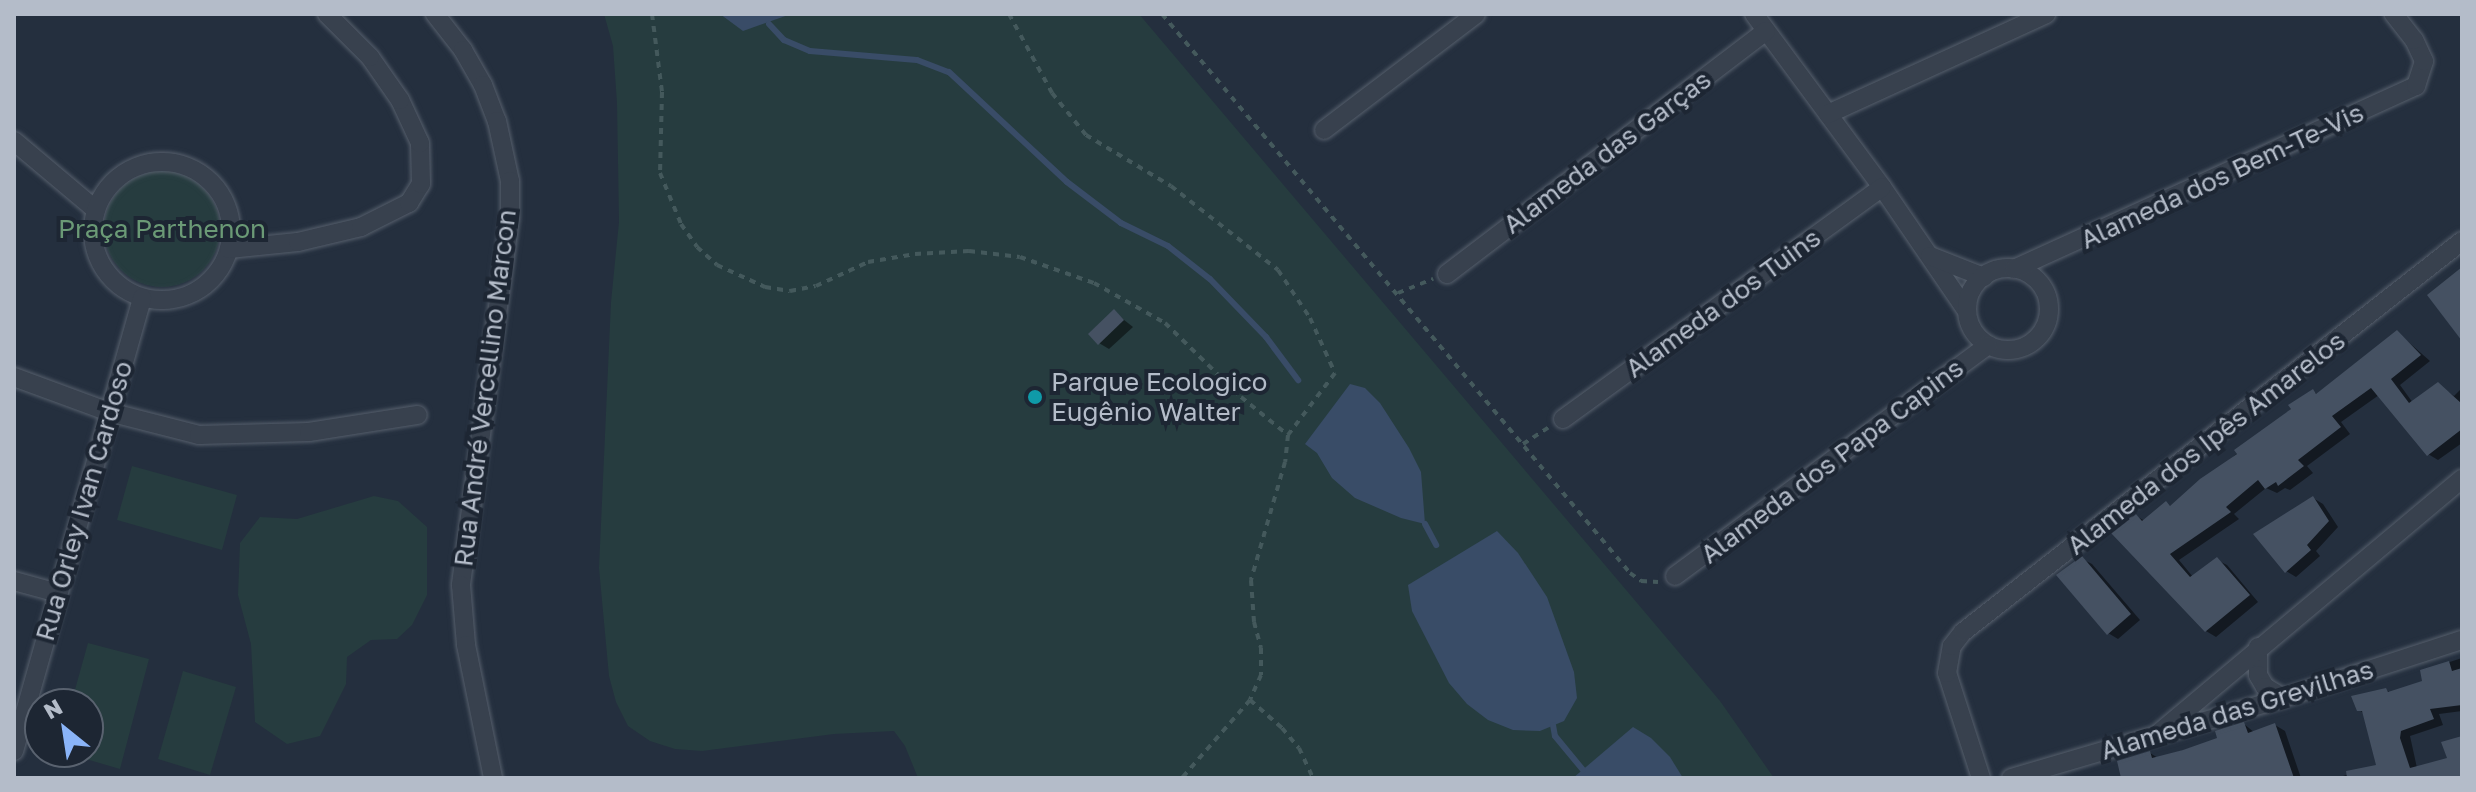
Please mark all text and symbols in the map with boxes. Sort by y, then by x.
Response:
street label: Alameda das Garças [1497,64,1717,240]
street label: Alameda dos Bem-Te-Vis [2076,97,2368,255]
street label: Rua André Vercellino Marcon [448,208,522,568]
park label: Praça Parthenon [58,213,266,245]
street label: Alameda dos Tuins [1619,222,1827,384]
street label: Alameda dos Ipês Amarelos [2061,325,2351,561]
street label: Alameda dos Papa Capins [1695,352,1969,570]
street label: Rua Orley Ivan Cardoso [29,358,139,644]
place label: Parque Ecologico Eugênio Walter [1051,366,1267,428]
marker: Parque Ecologico Eugênio Walter [1026,388,1044,406]
street label: Alameda das Grevilhas [2097,654,2377,766]
north arrow [24,688,104,768]
text: N [39,693,67,724]

